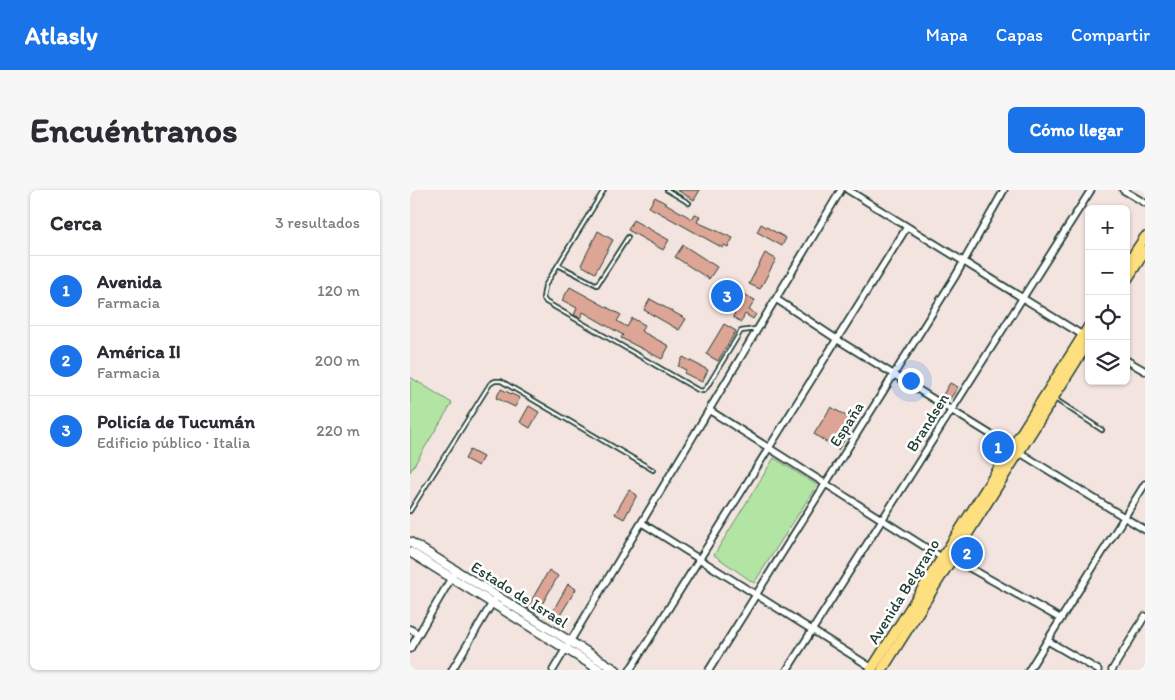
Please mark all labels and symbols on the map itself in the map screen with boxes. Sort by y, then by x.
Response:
pin: 3 [711,277,743,315]
your location [898,368,924,394]
street label: Brandsen [902,389,953,455]
street label: España [825,398,868,450]
pin: 1 [982,428,1014,466]
pin: 2 [951,534,983,572]
street label: Avenida Belgrano [863,535,943,647]
street label: Estado de Israel [468,557,572,632]

